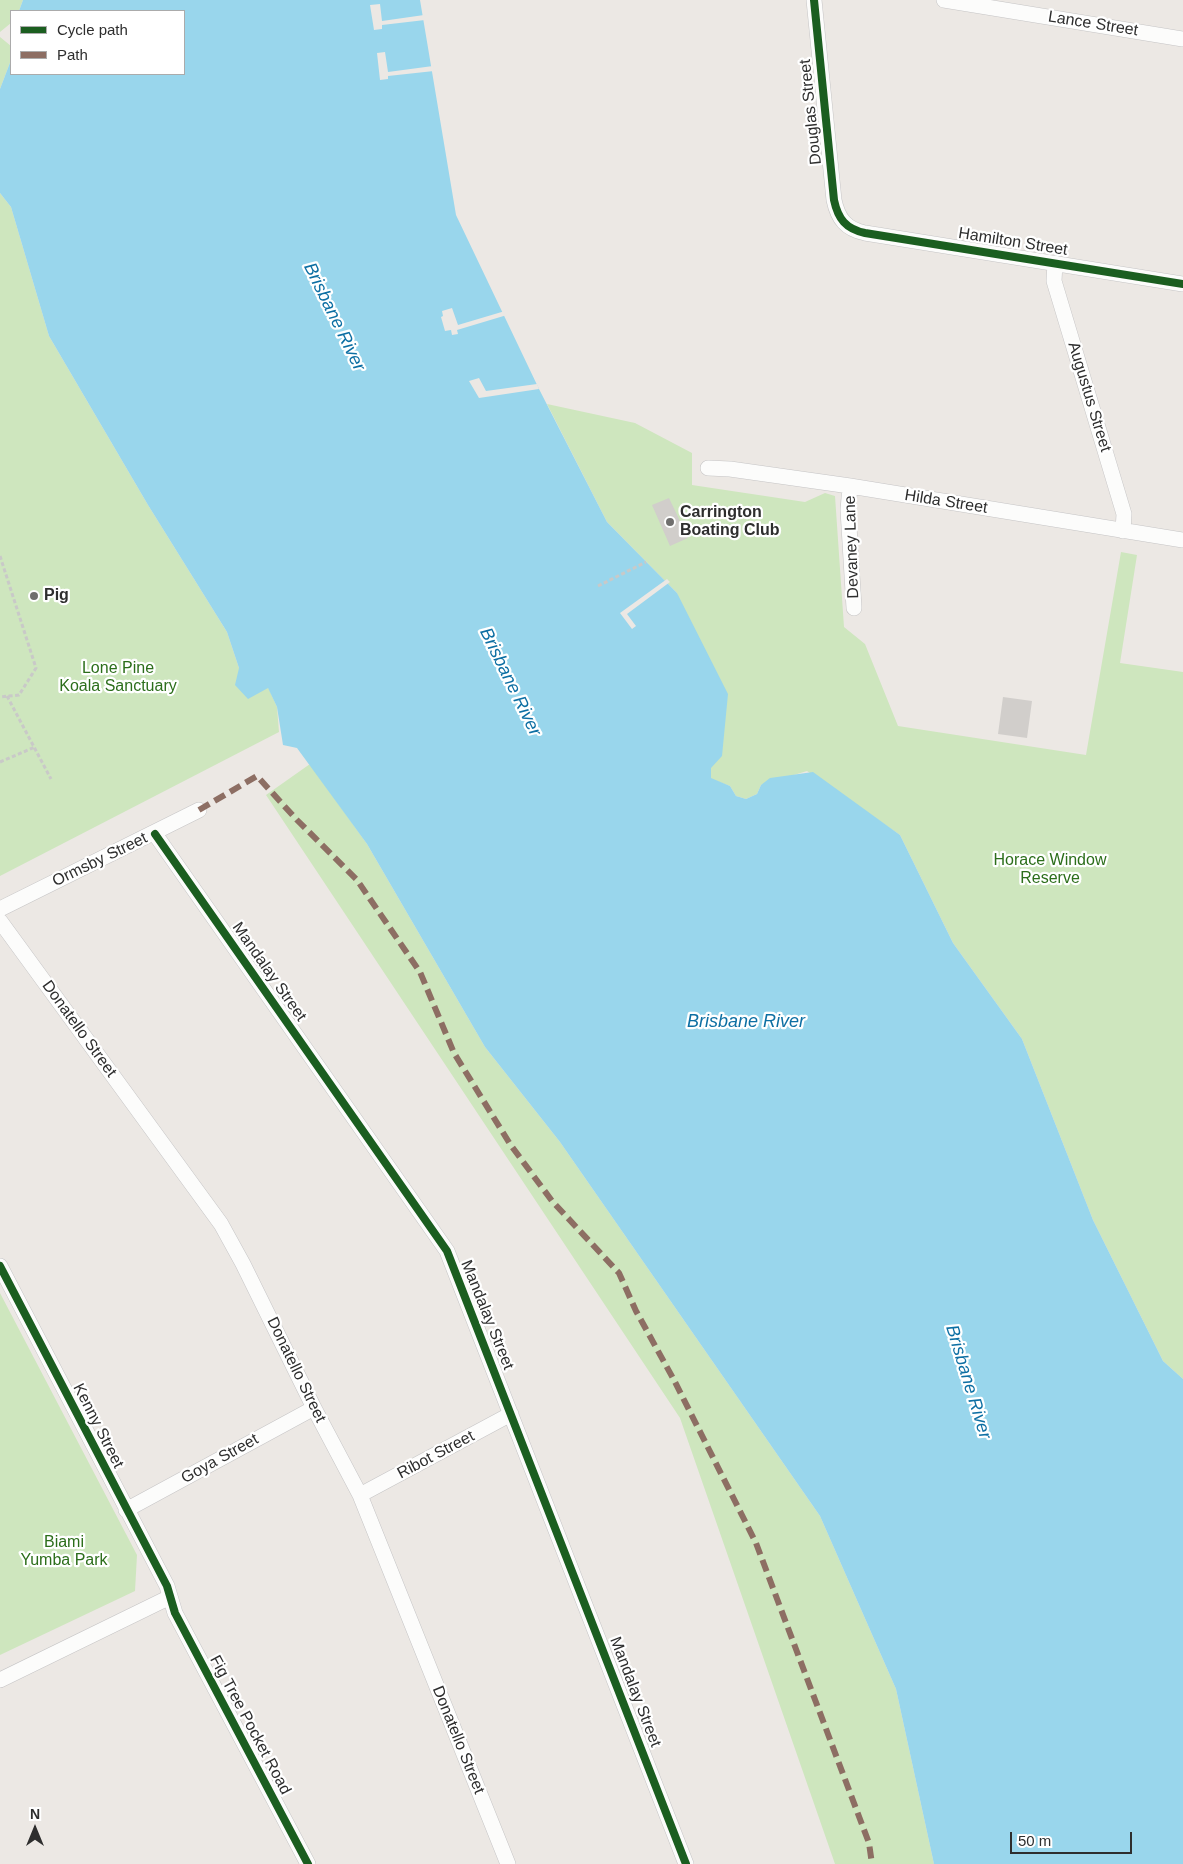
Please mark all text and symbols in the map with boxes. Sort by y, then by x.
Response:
street label: Lance Street [1047,7,1139,41]
legend [10,10,185,75]
text: Cycle path [57,21,128,38]
text: Path [57,46,88,63]
street label: Douglas Street [796,58,826,166]
street label: Hamilton Street [957,224,1069,260]
water label: Brisbane River [298,259,370,375]
street label: Augustus Street [1063,340,1115,454]
street label: Hilda Street [903,486,989,518]
street label: Devaney Lane [841,495,863,599]
place label: Carrington Boating Club [680,503,780,541]
marker: Carrington Boating Club [664,516,676,528]
place label: Pig [44,586,69,606]
marker: Pig [28,590,40,602]
water label: Brisbane River [474,624,546,740]
park label: Lone Pine Koala Sanctuary [59,659,177,697]
street label: Ormsby Street [49,829,151,891]
park label: Horace Window Reserve [994,851,1106,889]
street label: Mandalay Street [228,919,310,1025]
street label: Donatello Street [38,977,120,1081]
water label: Brisbane River [687,1011,805,1033]
street label: Mandalay Street [456,1257,518,1373]
street label: Donatello Street [262,1314,330,1426]
water label: Brisbane River [940,1322,996,1442]
street label: Kenny Street [68,1380,128,1472]
street label: Ribot Street [394,1427,478,1483]
street label: Goya Street [178,1430,262,1488]
park label: Biami Yumba Park [20,1533,108,1571]
street label: Mandalay Street [605,1634,665,1750]
street label: Fig Tree Pocket Road [205,1652,295,1798]
street label: Donatello Street [428,1683,488,1797]
north arrow [10,1804,60,1854]
text: N [30,1806,40,1822]
scale bar [1013,1822,1136,1854]
text: 50 m [1018,1832,1051,1849]

